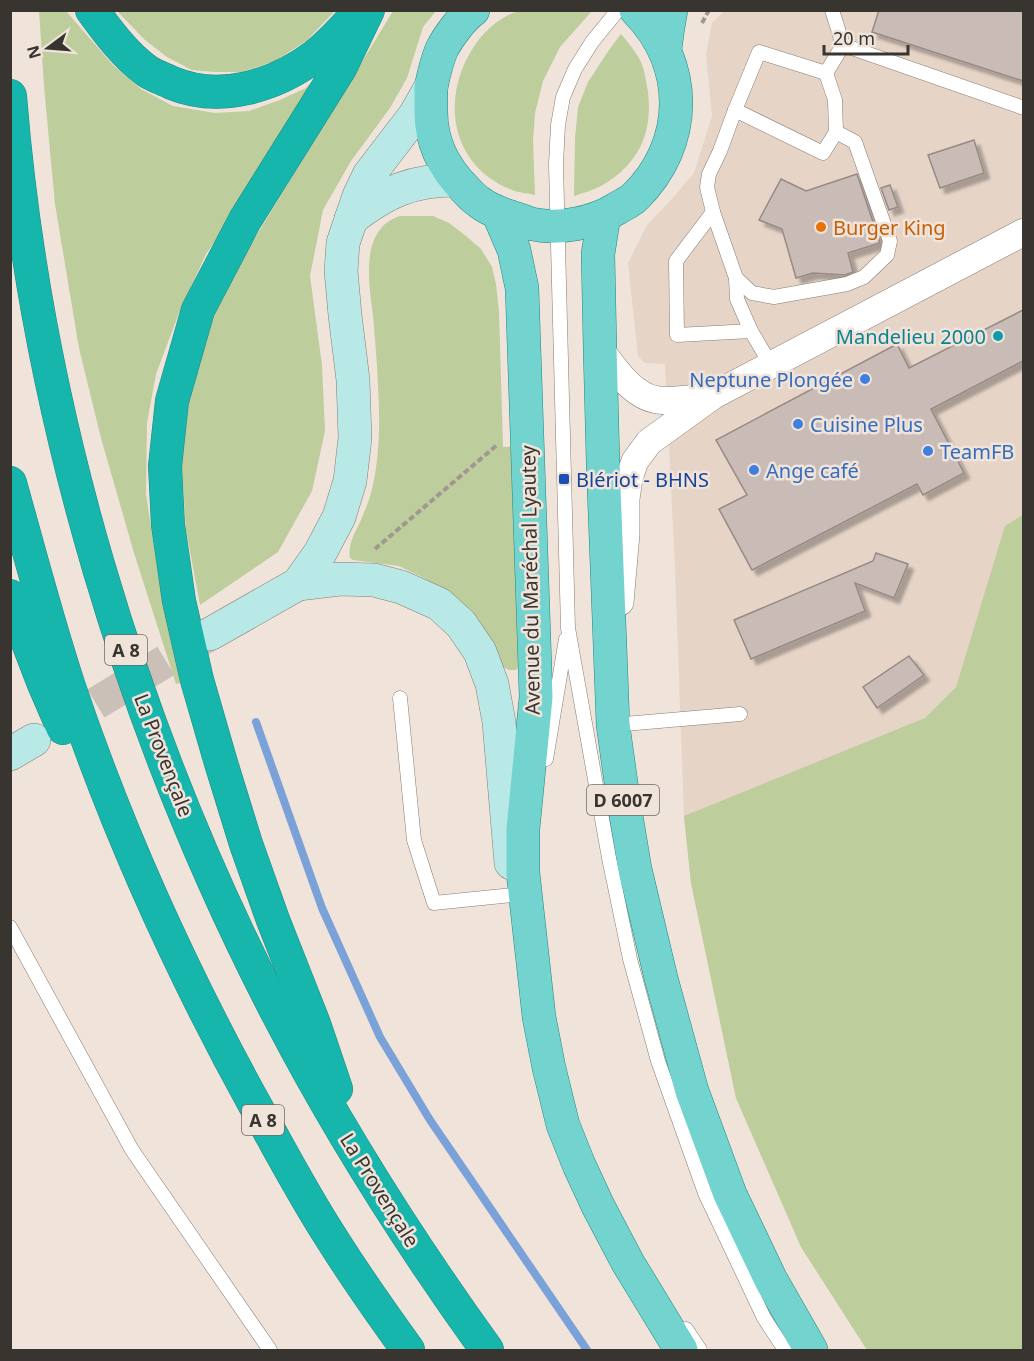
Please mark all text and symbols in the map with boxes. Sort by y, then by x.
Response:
north arrow [18,18,78,78]
scale bar [824,18,908,56]
text: 20 m [833,26,875,50]
text: N [21,43,46,61]
place label: Burger King [833,214,946,241]
marker: Burger King [814,220,828,234]
place label: Mandelieu 2000 [836,323,986,350]
marker: Mandelieu 2000 [991,329,1005,343]
place label: Neptune Plongée [689,366,853,393]
marker: Neptune Plongée [858,372,872,386]
place label: Cuisine Plus [810,411,923,438]
marker: Cuisine Plus [791,417,805,431]
place label: TeamFB [940,438,1014,465]
street label: Avenue du Maréchal Lyautey [514,444,546,715]
marker: TeamFB [921,444,935,458]
place label: Ange café [766,457,859,484]
marker: Ange café [747,463,761,477]
place label: Blériot - BHNS [576,466,709,493]
marker: Blériot - BHNS [557,472,571,486]
road number: A 8 [105,635,147,665]
street label: La Provençale [128,690,200,820]
road number: D 6007 [587,785,659,815]
road number: A 8 [242,1105,284,1135]
street label: La Provençale [334,1128,426,1252]

